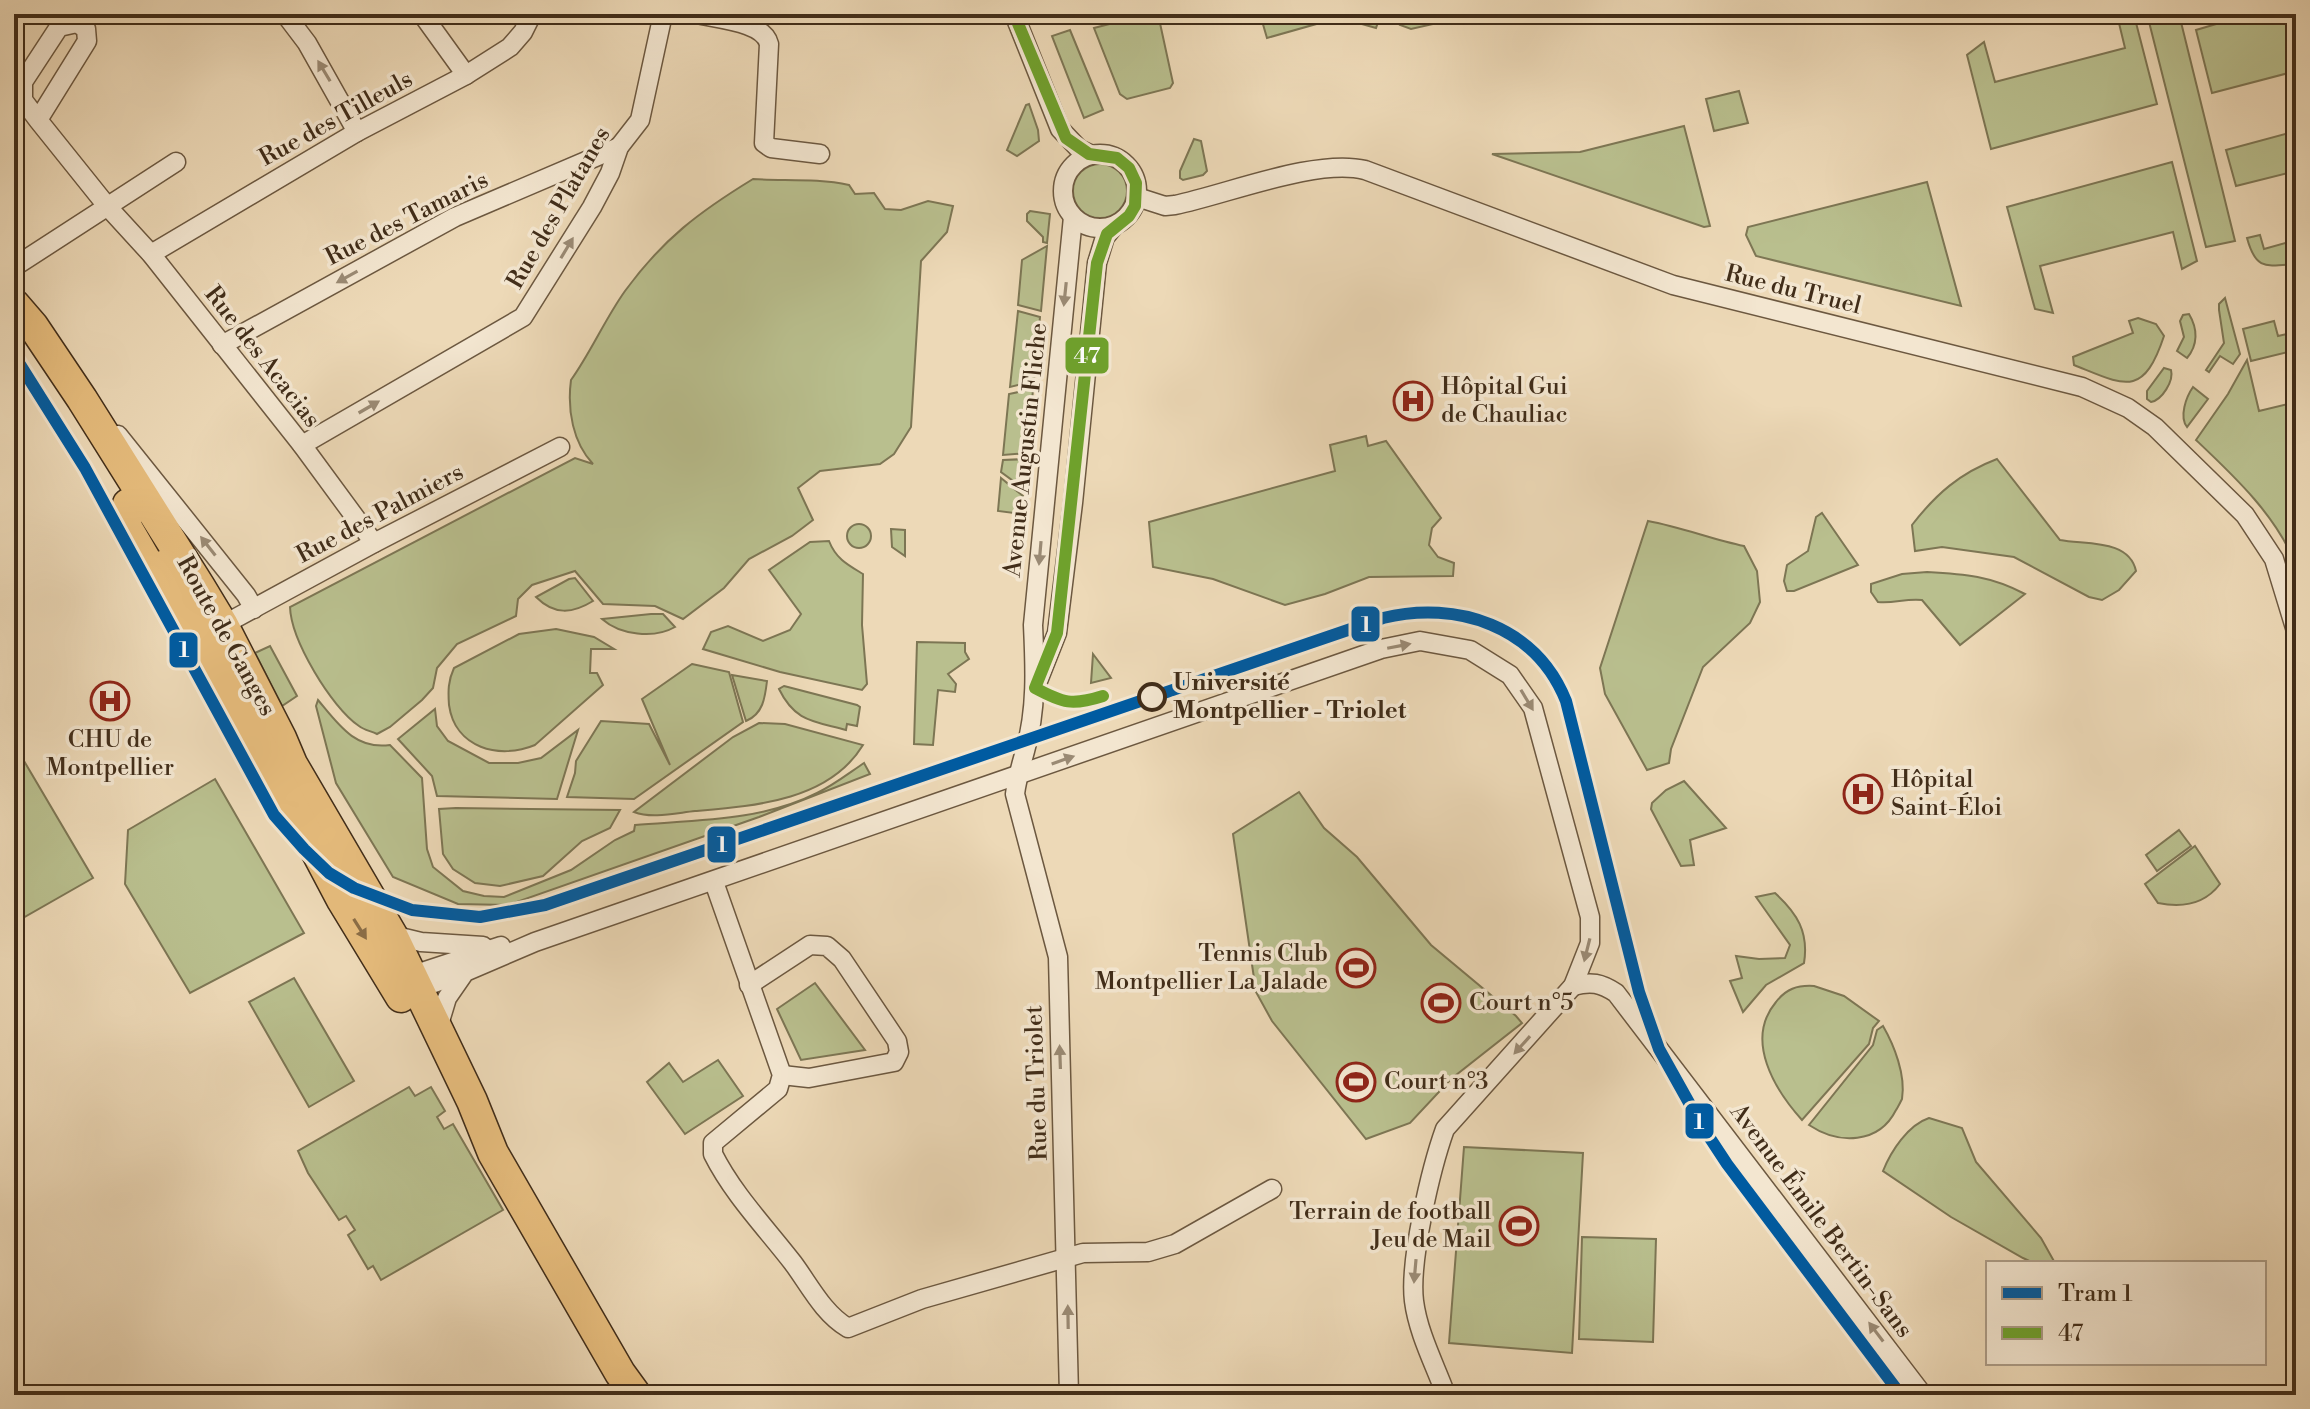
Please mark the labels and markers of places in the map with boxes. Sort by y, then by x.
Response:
place label: Hôpital Gui de Chauliac [1441,372,1568,430]
hospital icon: Hôpital Gui de Chauliac [1392,380,1434,422]
place label: Université Montpellier - Triolet [1173,668,1407,726]
hospital icon: CHU de Montpellier [89,680,131,722]
marker: Université Montpellier - Triolet [1138,683,1166,711]
place label: CHU de Montpellier [46,725,174,783]
place label: Hôpital Saint-Éloi [1891,765,2002,823]
hospital icon: Hôpital Saint-Éloi [1842,773,1884,815]
place label: Tennis Club Montpellier La Jalade [1095,939,1328,997]
sports icon: Tennis Club Montpellier La Jalade [1335,947,1377,989]
sports icon: Court n°5 [1420,982,1462,1024]
place label: Court n°5 [1469,988,1573,1018]
sports icon: Court n°3 [1335,1061,1377,1103]
place label: Court n°3 [1384,1067,1488,1097]
place label: Terrain de football Jeu de Mail [1289,1197,1491,1255]
sports icon: Terrain de football Jeu de Mail [1498,1205,1540,1247]

